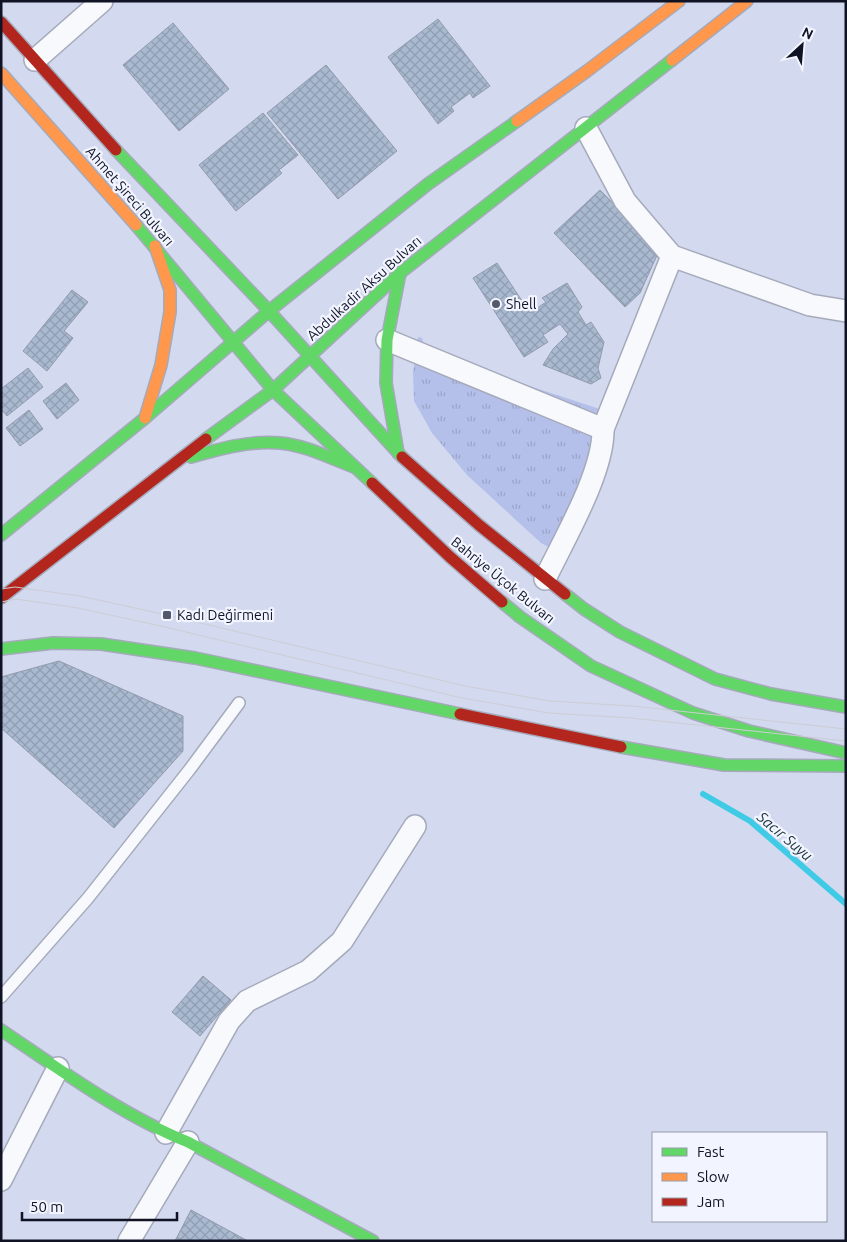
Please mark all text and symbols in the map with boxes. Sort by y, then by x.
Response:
north arrow [777,20,827,70]
text: N [799,24,816,43]
street label: Ahmet Şireci Bulvarı [83,143,177,249]
street label: Abdulkadir Aksu Bulvarı [304,232,424,344]
place label: Shell [506,296,537,312]
marker: Shell [490,298,502,310]
street label: Bahriye Üçok Bulvarı [448,533,558,627]
place label: Kadı Değirmeni [177,607,273,623]
marker: Kadı Değirmeni [161,609,173,621]
water label: Sacır Suyu [753,807,816,864]
legend [652,1132,827,1222]
text: Fast [697,1143,725,1160]
text: Slow [697,1168,730,1185]
scale bar [22,1190,178,1222]
text: Jam [697,1193,725,1210]
text: 50 m [30,1198,63,1215]

